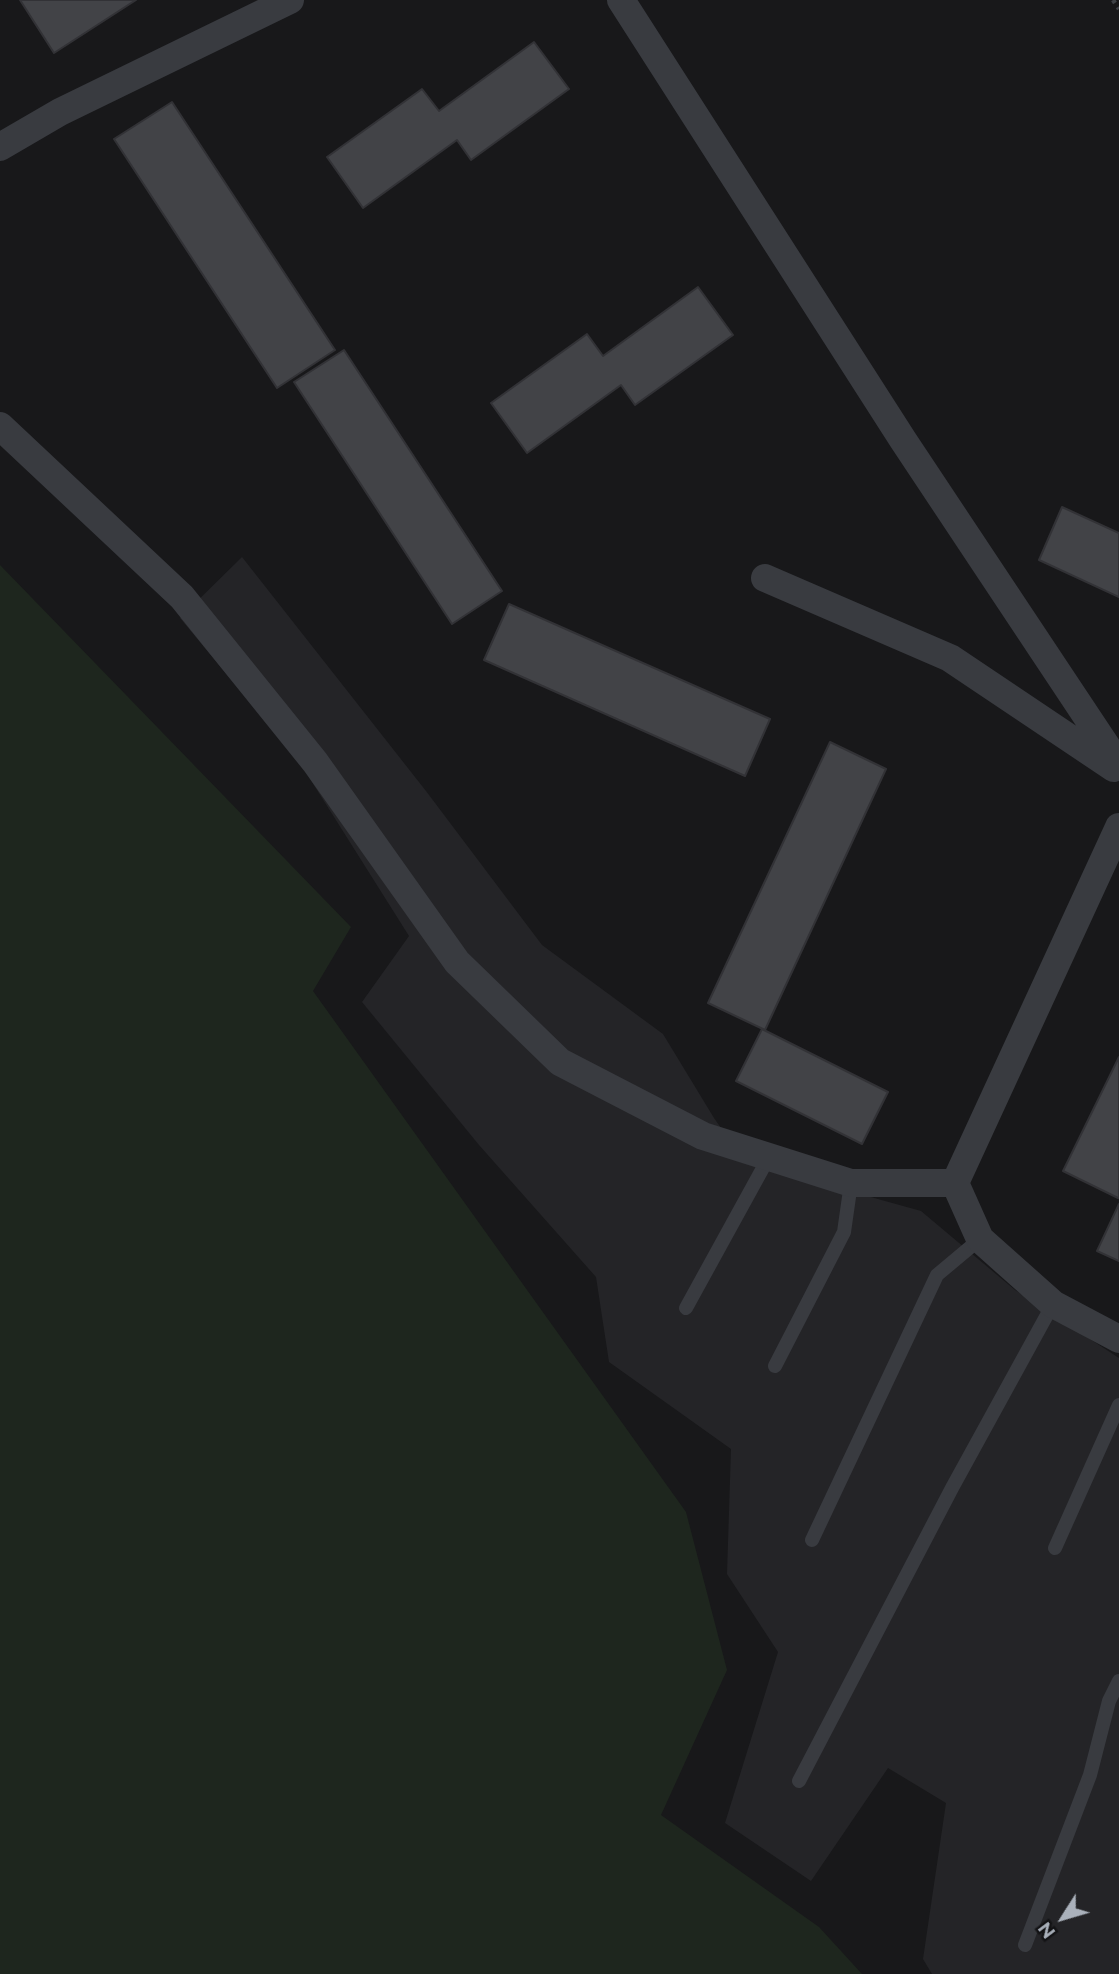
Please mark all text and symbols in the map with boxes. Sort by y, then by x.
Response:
north arrow [1028,1883,1098,1953]
text: N [1033,1918,1059,1943]

